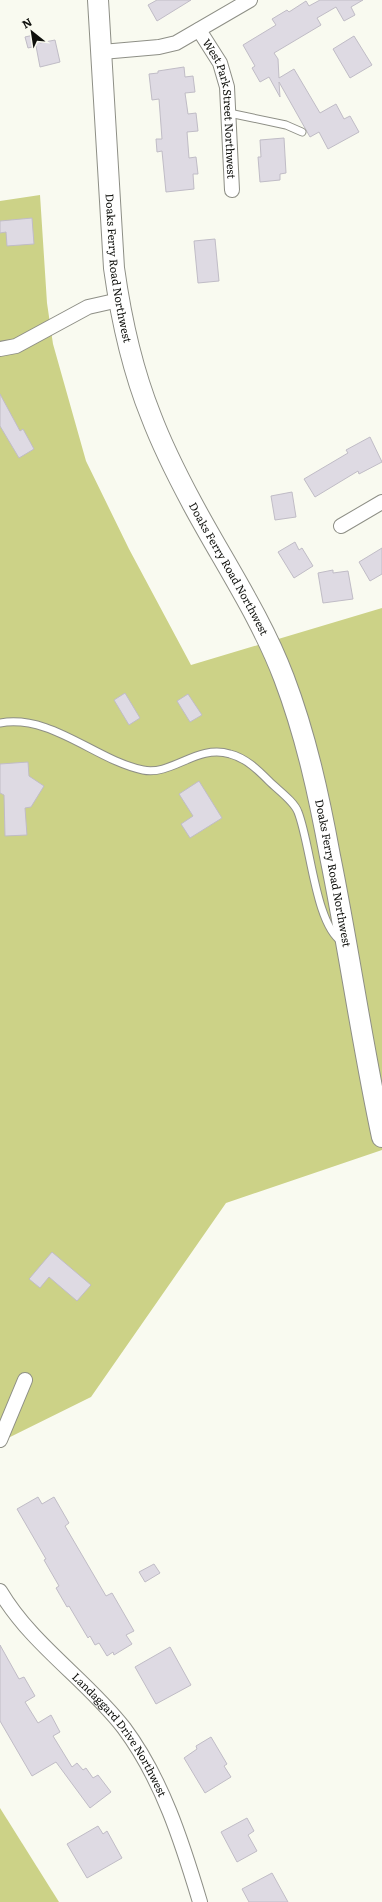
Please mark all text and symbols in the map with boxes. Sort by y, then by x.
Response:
north arrow [12,12,52,52]
text: N [19,13,34,32]
street label: West Park Street Northwest [200,35,240,180]
street label: Doaks Ferry Road Northwest [103,193,137,344]
street label: Doaks Ferry Road Northwest [186,499,273,638]
street label: Doaks Ferry Road Northwest [312,798,356,949]
street label: Landaggard Drive Northwest [69,1668,171,1799]

